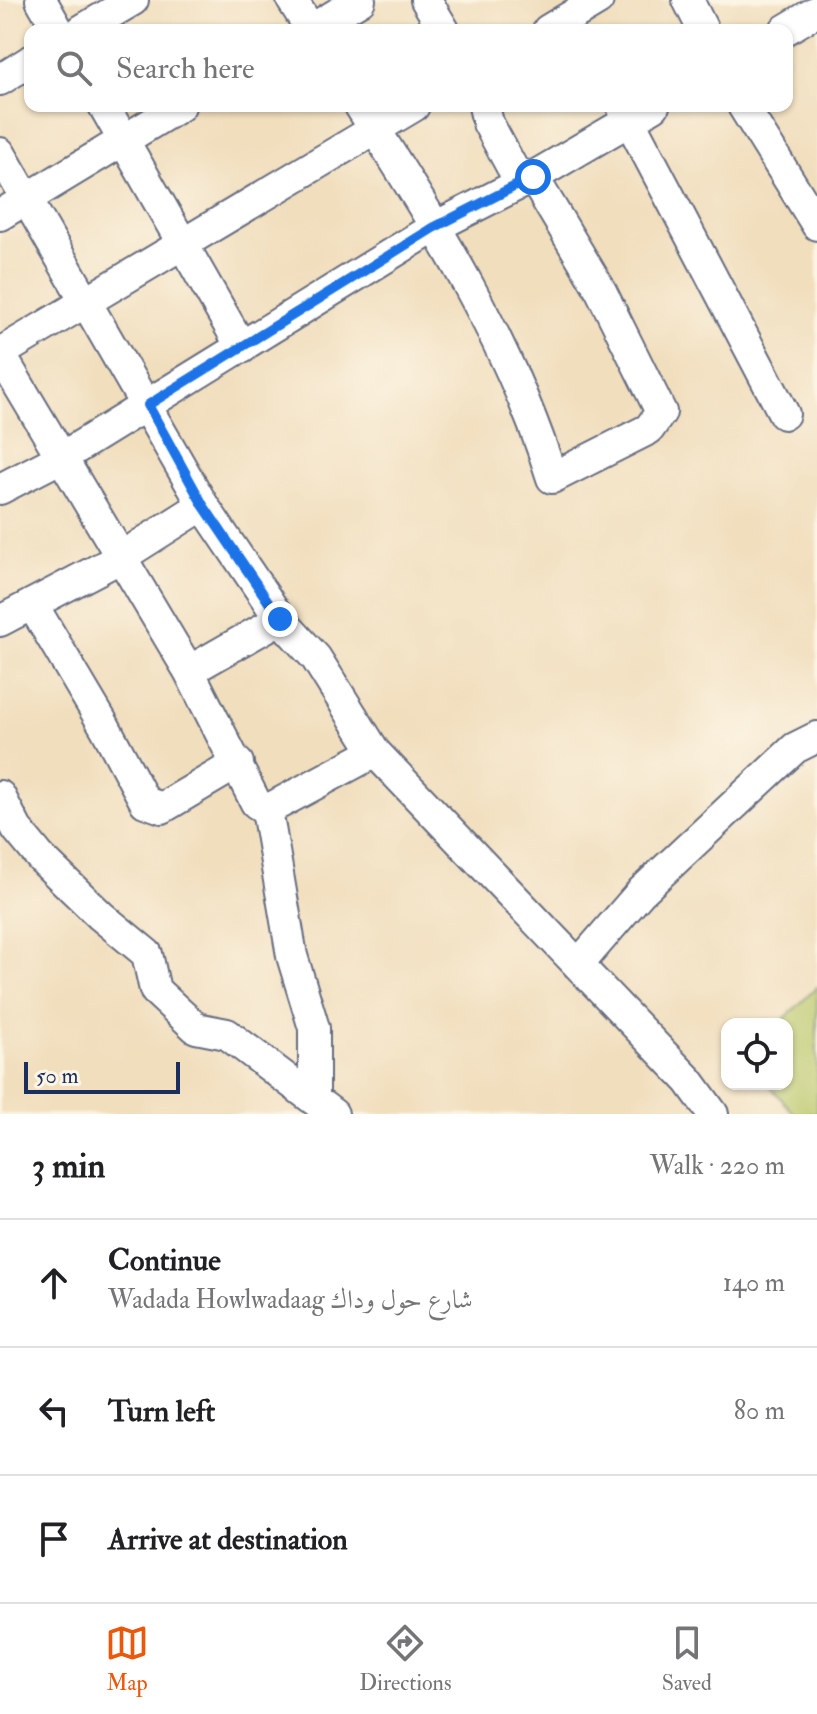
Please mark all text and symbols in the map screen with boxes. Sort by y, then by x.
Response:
search box [24,24,793,112]
icon: search [52,46,96,90]
text: Search here [116,50,255,87]
route start [515,159,551,195]
route end [262,601,298,637]
map controls [721,1018,793,1090]
button: locate [721,1018,793,1090]
scale bar [24,1058,180,1094]
text: 50 m [36,1062,78,1090]
text: 3 min [32,1145,105,1188]
text: Walk · 220 m [650,1150,785,1182]
text: Continue [108,1242,221,1279]
icon: ahead [32,1261,76,1305]
text: 140 m [723,1267,785,1299]
text: Wadada Howlwadaag شارع حول وداك [108,1284,473,1316]
icon: left [32,1389,76,1433]
text: Turn left [108,1393,215,1430]
text: 80 m [734,1395,785,1427]
icon: arrive [32,1517,76,1561]
text: Arrive at destination [108,1521,348,1558]
tab: Map [105,1621,149,1697]
tab: Directions [359,1621,452,1697]
tab: Saved [662,1621,712,1697]

